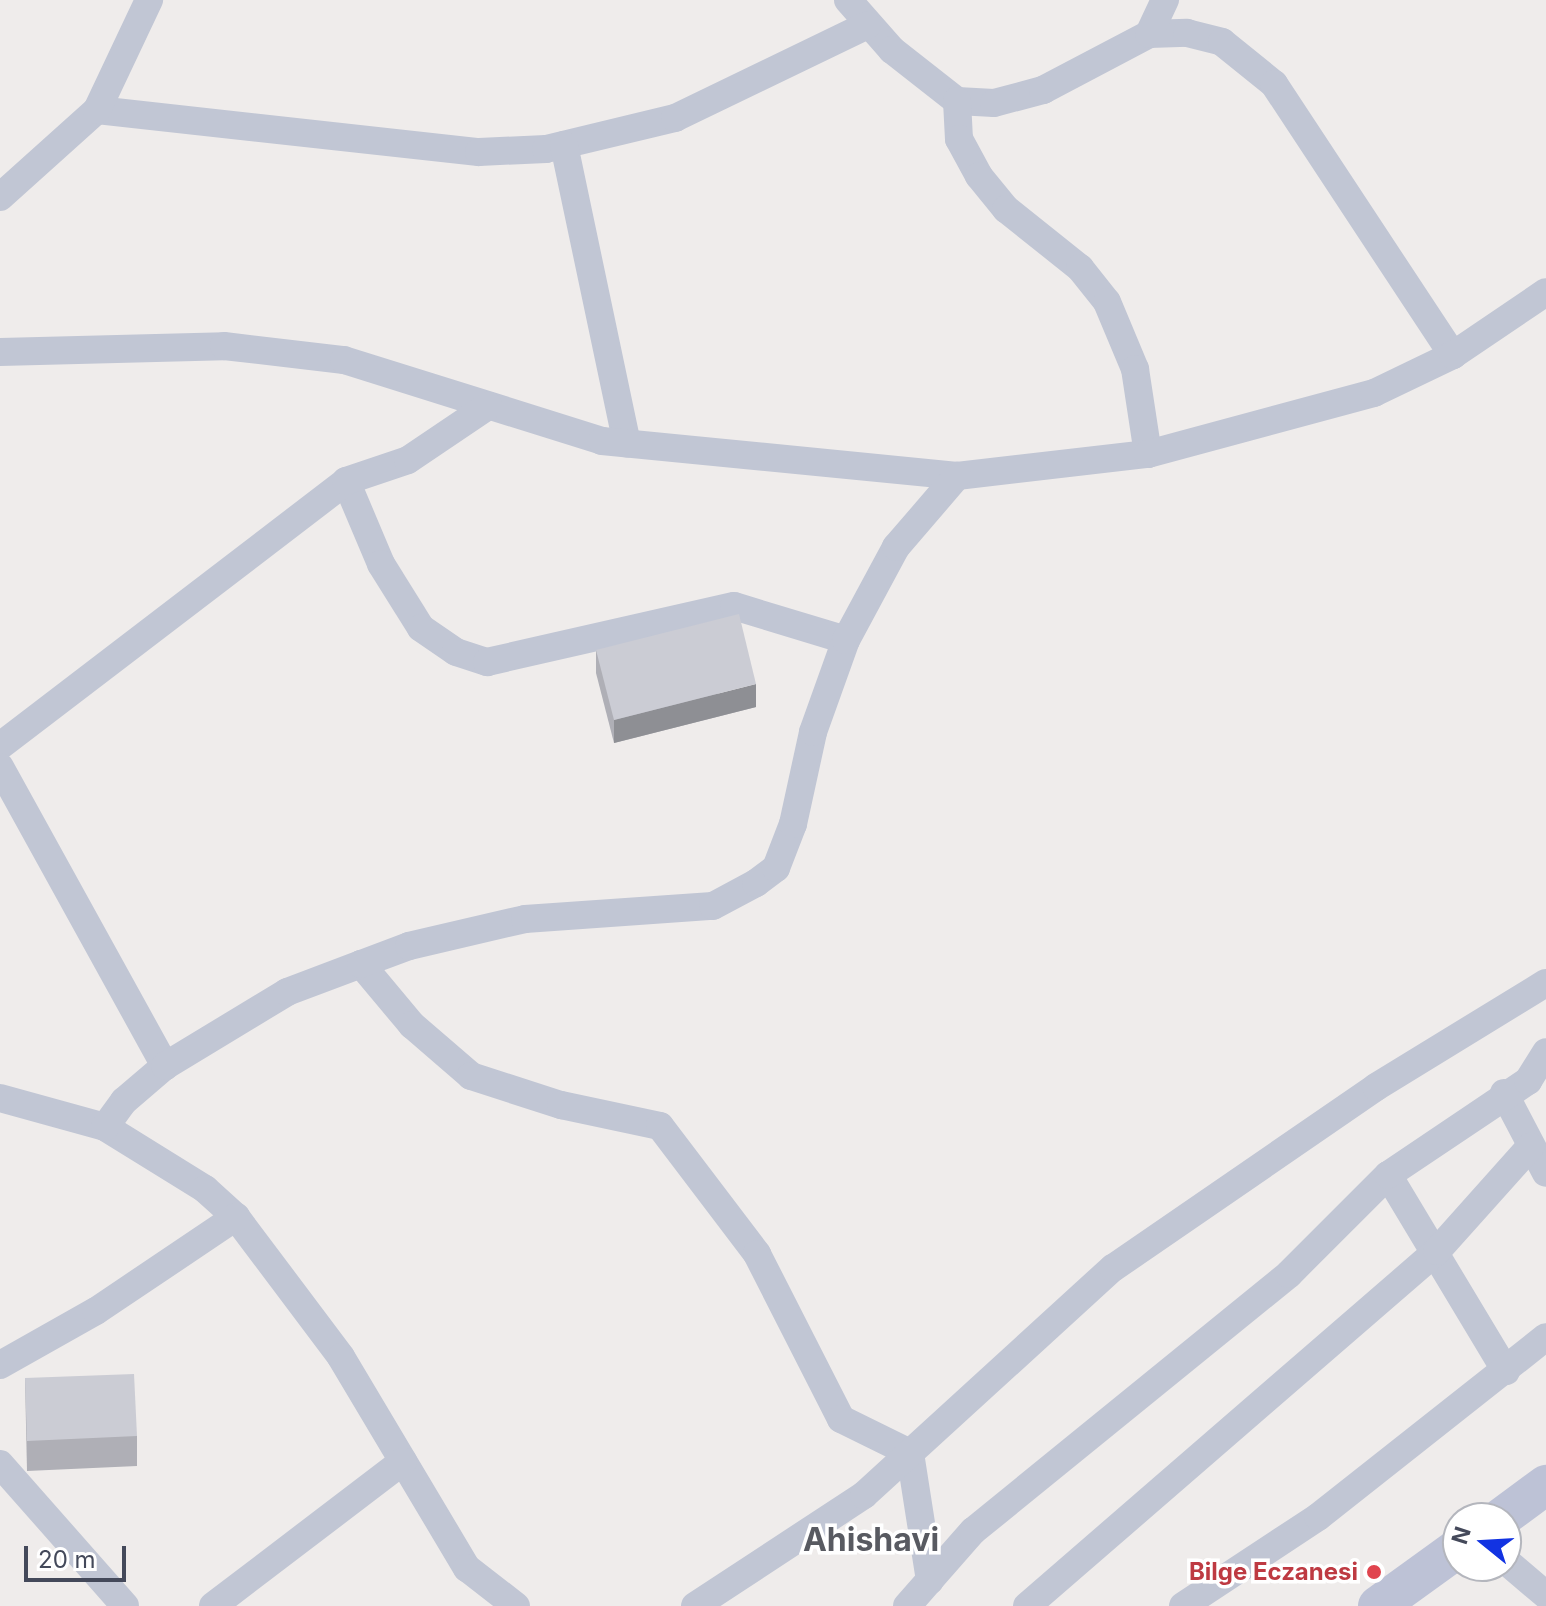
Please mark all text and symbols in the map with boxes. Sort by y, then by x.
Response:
north arrow [1442,1502,1522,1582]
district label: Ahishavi [803,1521,939,1559]
text: N [1446,1523,1476,1547]
scale bar [28,1530,130,1580]
text: 20 m [38,1545,96,1574]
place label: Bilge Eczanesi [1189,1558,1358,1586]
marker: Bilge Eczanesi [1365,1563,1383,1581]

